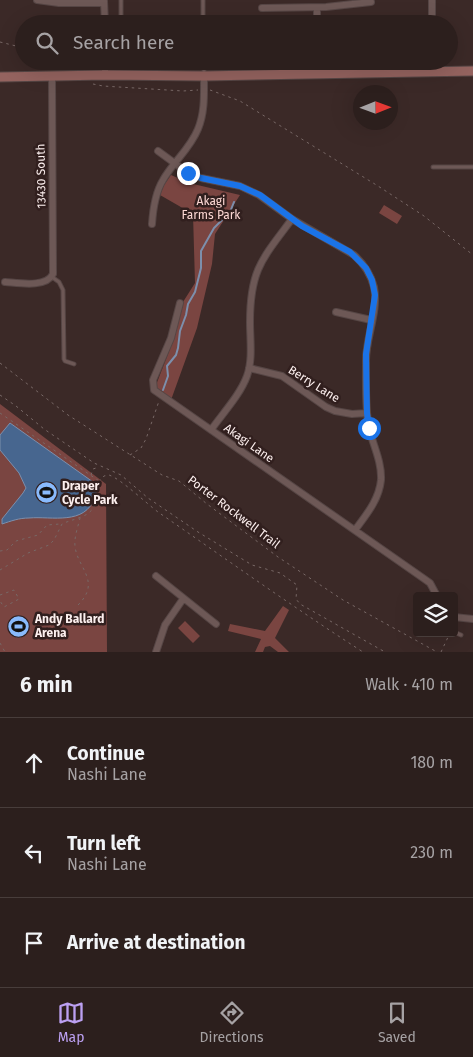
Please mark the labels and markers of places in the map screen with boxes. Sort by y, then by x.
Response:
place label: Draper Cycle Park [62,479,118,507]
sports icon: Draper Cycle Park [34,481,58,505]
place label: Andy Ballard Arena [34,612,104,640]
sports icon: Andy Ballard Arena [7,614,31,638]

